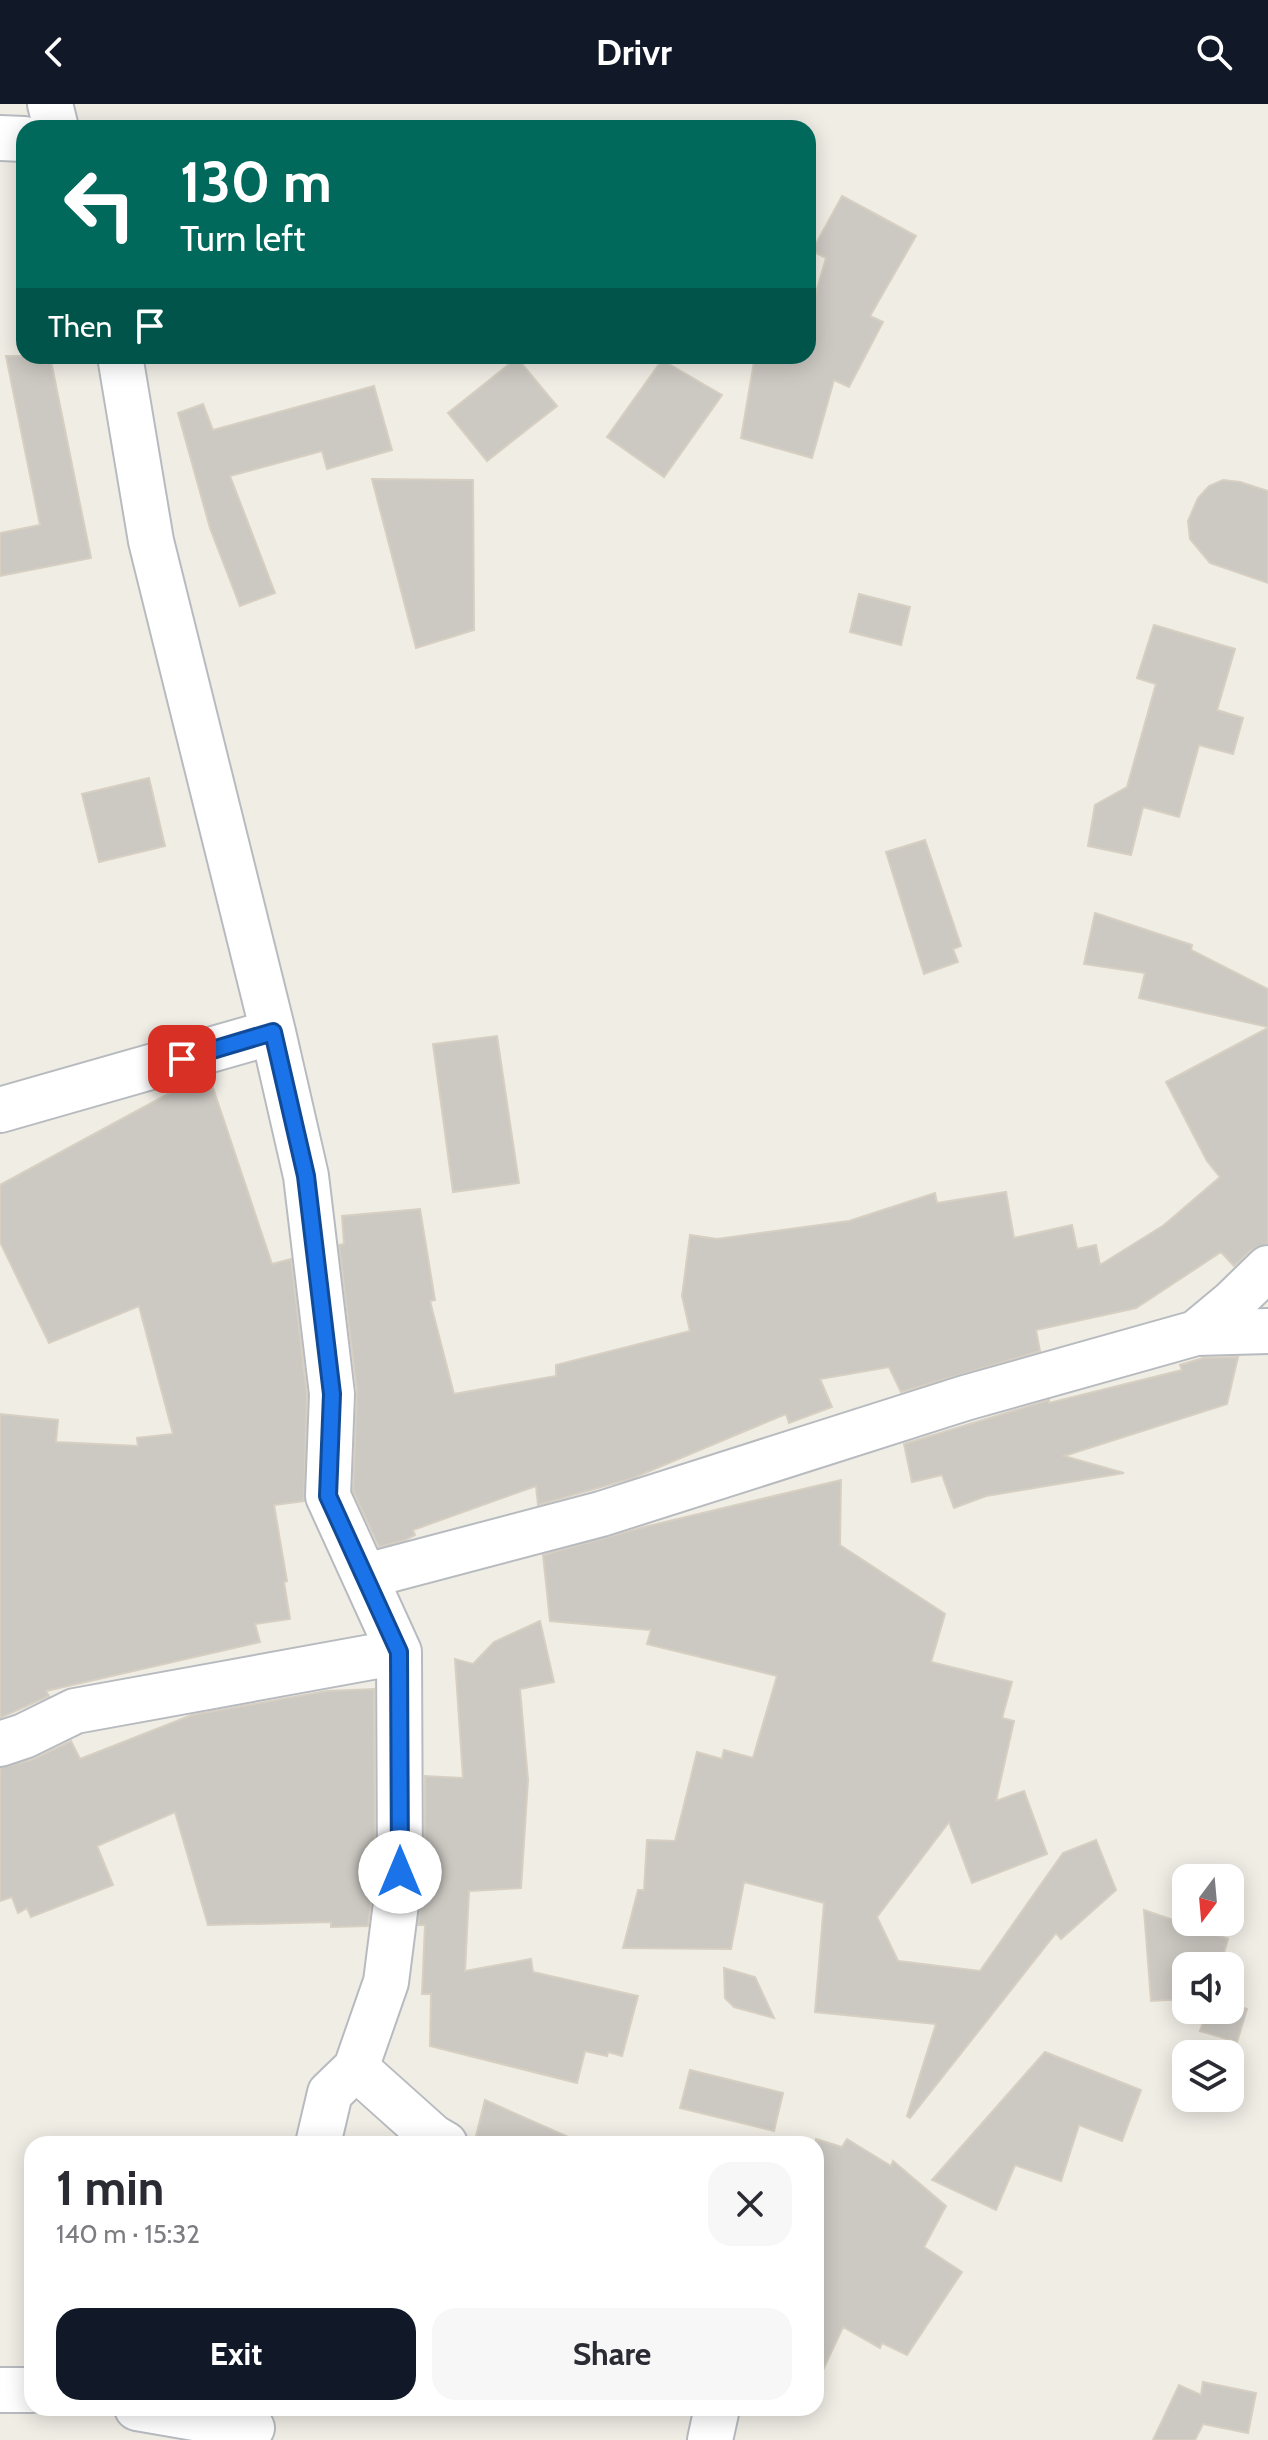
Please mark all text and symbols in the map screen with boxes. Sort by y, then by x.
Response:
icon: back [32,30,76,74]
text: Drivr [596,30,672,74]
icon: search [1192,30,1236,74]
text: 130 m [180,148,332,216]
icon: left [48,152,152,256]
text: Turn left [180,216,305,260]
icon: arrive [128,304,172,348]
text: Then [48,308,112,345]
pin [148,1025,216,1093]
icon: arrive [160,1037,204,1081]
position arrow [358,1830,442,1914]
north arrow [1172,1864,1244,1936]
map controls [1172,1864,1244,2112]
button: sound [1172,1952,1244,2024]
button: layers [1172,2040,1244,2112]
text: 1 min [56,2159,164,2217]
button: close [708,2162,792,2246]
text: 140 m · 15:32 [56,2218,200,2250]
button: Exit [56,2308,416,2400]
button: Share [432,2308,792,2400]

